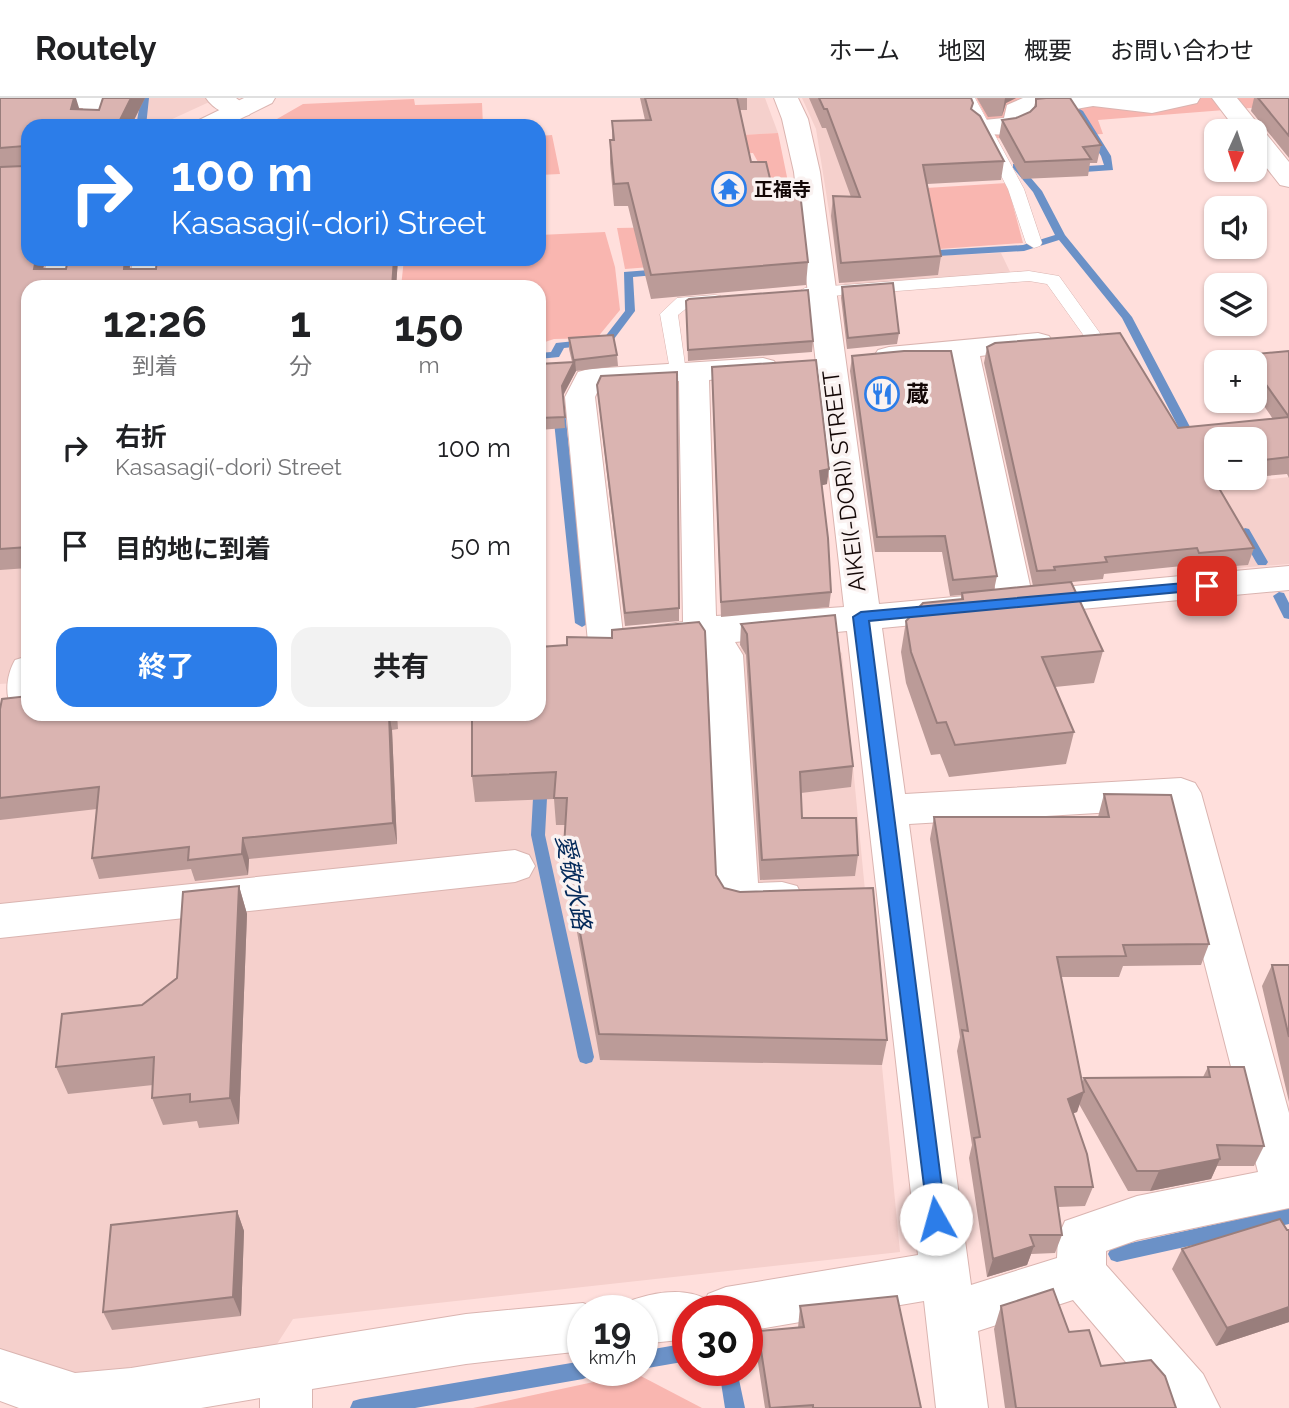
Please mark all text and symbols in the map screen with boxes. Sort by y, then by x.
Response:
text: Routely [35,29,157,68]
text: ホーム [829,36,900,65]
text: 地図 [938,36,986,65]
text: 概要 [1024,36,1072,65]
text: お問い合わせ [1110,36,1254,65]
north arrow [1204,119,1267,182]
map controls [1204,119,1267,490]
text: 100 m [171,145,313,202]
icon: right [56,147,147,238]
temple icon: 正福寺 [710,170,748,208]
place label: 正福寺 [754,178,811,200]
button: sound [1204,196,1267,259]
text: Kasasagi(-dori) Street [171,204,486,241]
button: layers [1204,273,1267,336]
text: 12:26 [103,298,207,347]
text: 1 [290,298,311,347]
text: 150 [394,302,464,351]
button: + [1204,350,1267,413]
text: m [418,351,440,378]
text: 到着 [132,352,178,379]
text: 分 [289,352,312,379]
street label: AIKEI(-DORI) STREET [817,369,871,593]
restaurant icon: 蔵 [863,375,901,413]
place label: 蔵 [906,380,929,407]
text: 右折 [115,422,167,452]
button: − [1204,427,1267,490]
icon: right [56,429,94,467]
text: 100 m [438,433,511,463]
text: Kasasagi(-dori) Street [115,453,342,480]
icon: arrive [56,527,94,565]
text: 50 m [450,531,511,561]
text: 目的地に到着 [115,534,271,564]
pin [1177,556,1237,616]
icon: arrive [1188,567,1226,605]
button: 終了 [56,627,277,707]
button: 共有 [291,627,511,707]
water label: 愛敬水路 [550,832,597,934]
position arrow [899,1182,973,1256]
speed limit sign: 30 [672,1295,763,1386]
text: 19 [594,1311,631,1352]
text: km/h [589,1347,636,1368]

